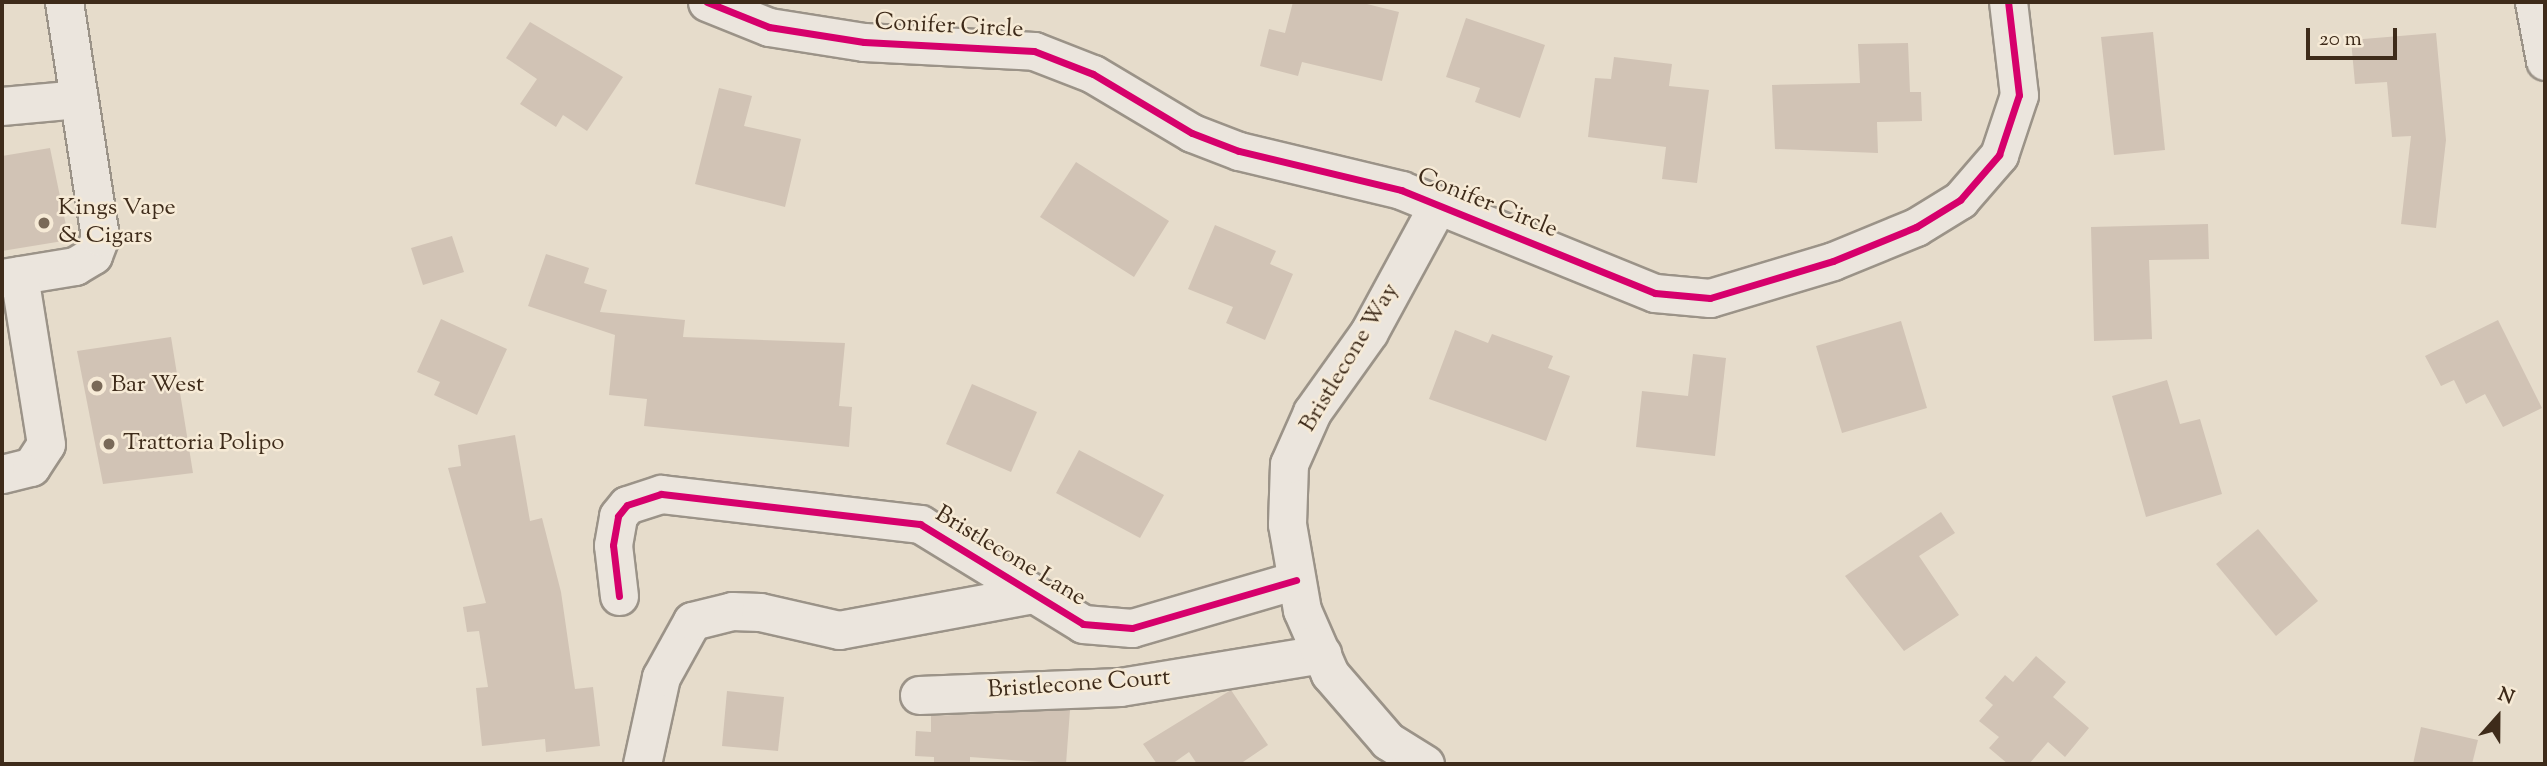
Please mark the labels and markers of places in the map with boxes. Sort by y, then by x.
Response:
place label: Kings Vape & Cigars [58,195,176,251]
marker: Kings Vape & Cigars [36,215,52,231]
place label: Bar West [111,372,204,400]
marker: Bar West [89,378,105,394]
place label: Trattoria Polipo [123,430,284,458]
marker: Trattoria Polipo [101,436,117,452]

